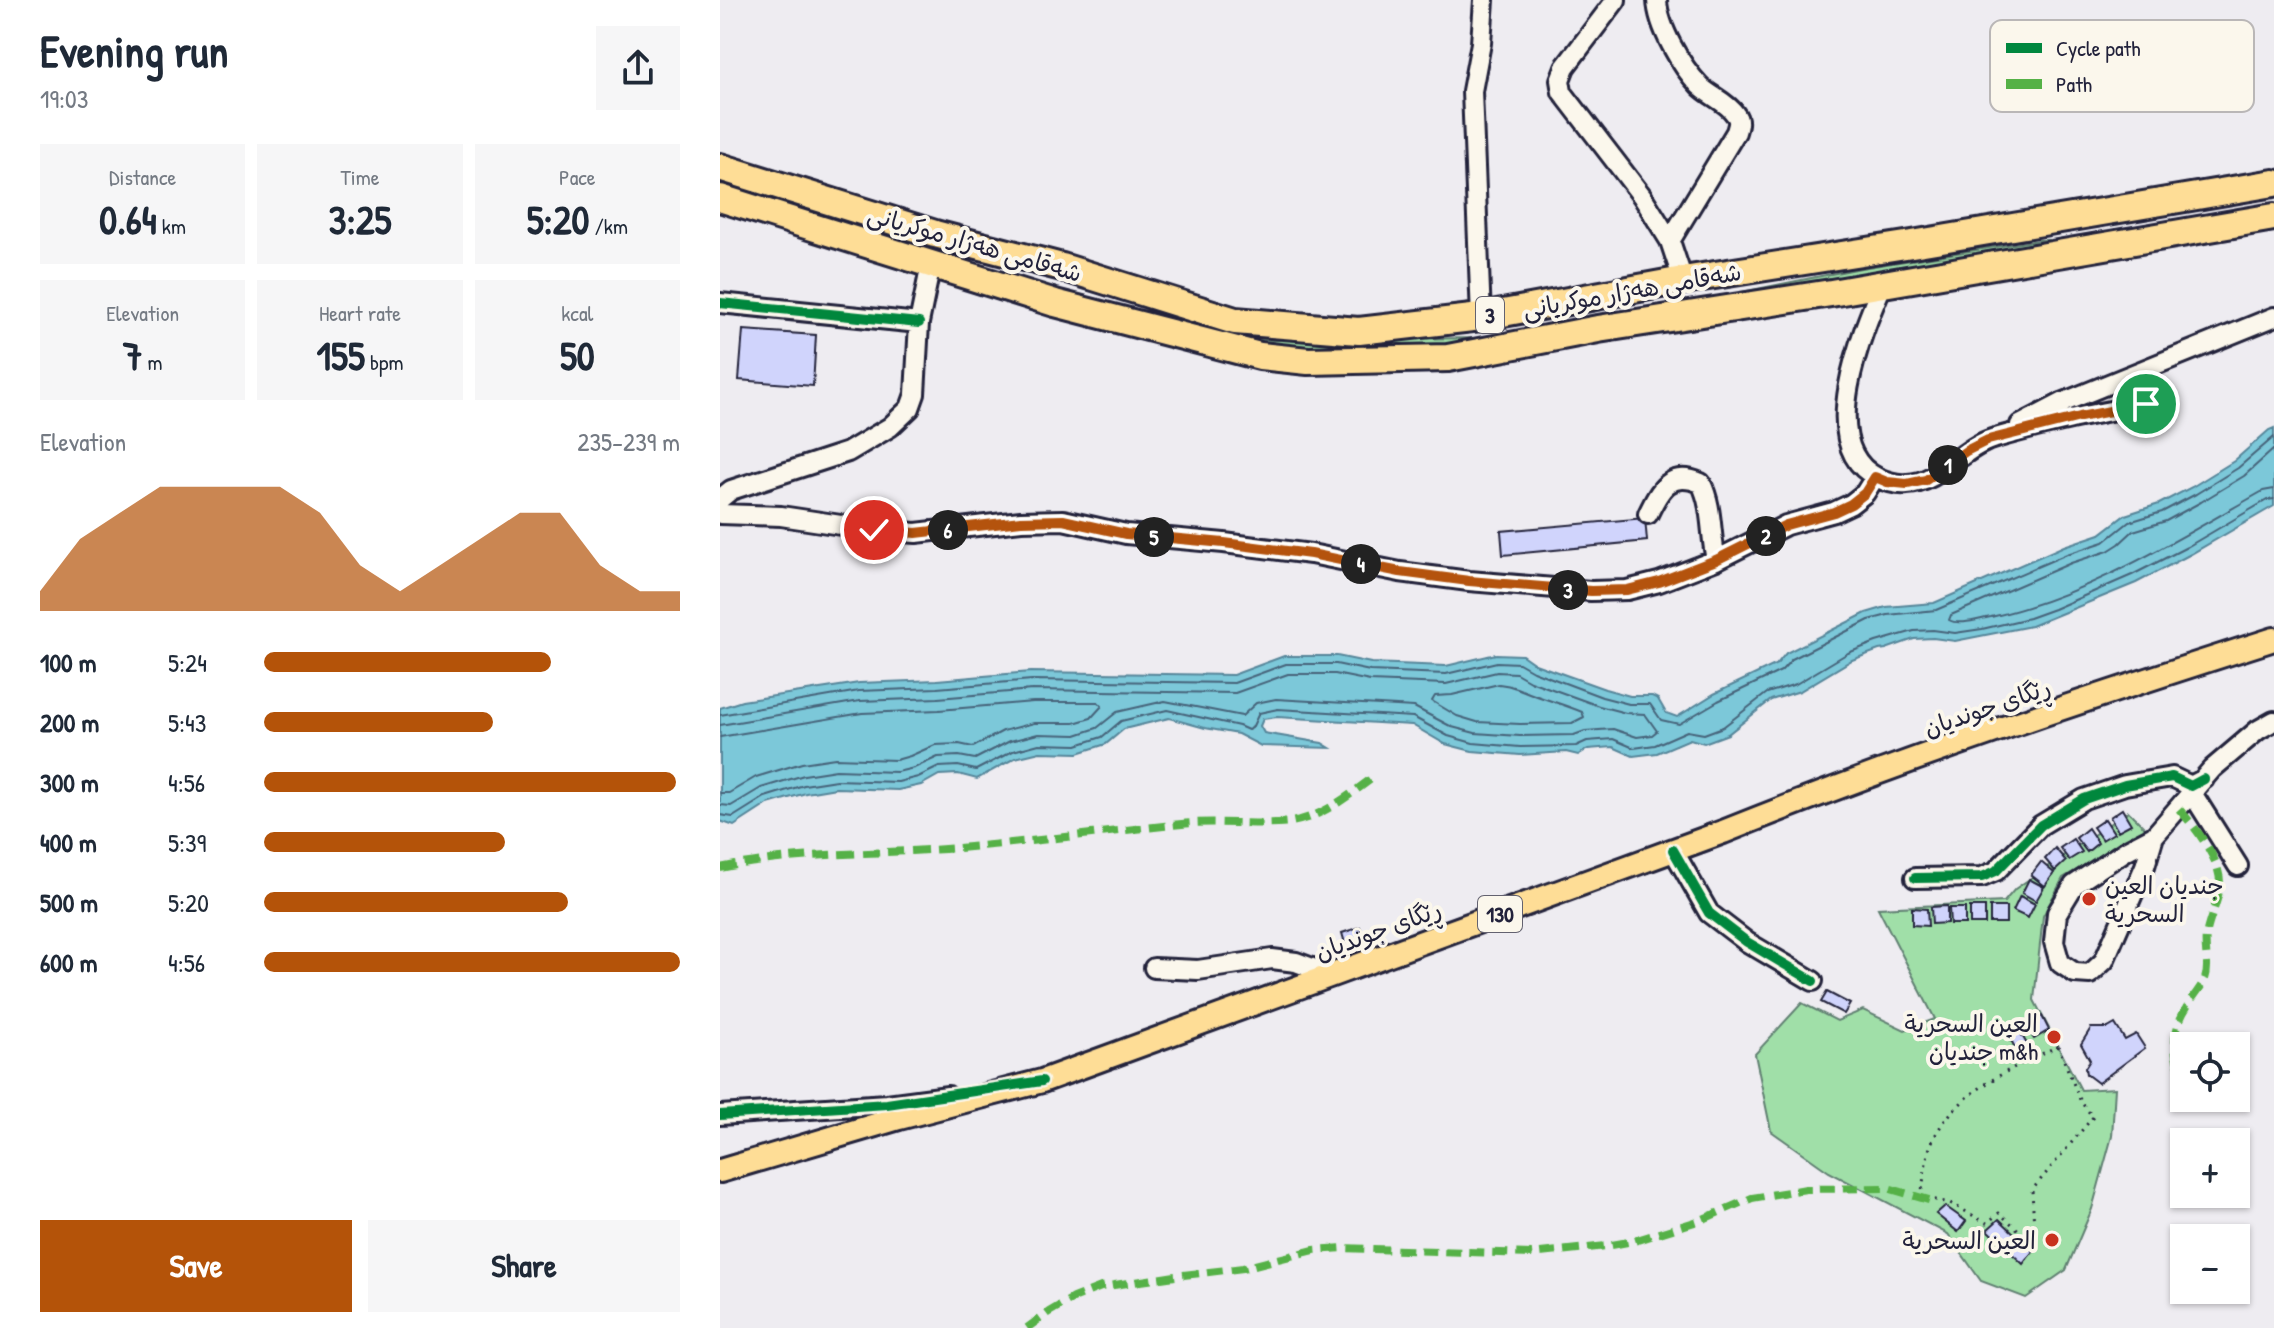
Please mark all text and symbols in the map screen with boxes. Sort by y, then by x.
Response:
legend [1990,20,2254,112]
text: Evening run [40,21,228,81]
button: share [596,26,680,110]
text: Cycle path [2056,33,2140,63]
text: Path [2056,69,2092,99]
text: 19:03 [40,81,88,116]
text: Distance [109,162,176,192]
text: Time [341,162,379,192]
text: Pace [559,162,596,192]
text: 0.64 [99,192,157,246]
text: 3:25 [329,192,391,246]
text: 5:20 [527,192,590,246]
street label: شەقامی ھەژار موکریانی [864,197,1086,289]
text: km [157,211,186,241]
text: /km [590,211,628,241]
street label: شەقامی ھەژار موکریانی [1520,255,1744,325]
road number: 3 [1476,297,1504,333]
text: Elevation [106,298,179,328]
text: Heart rate [319,298,401,328]
text: kcal [561,298,593,328]
text: 7 [123,328,143,382]
text: 155 [317,328,365,382]
text: 50 [560,328,595,382]
text: m [143,347,163,377]
text: bpm [365,347,403,377]
pin [2112,370,2180,438]
icon: arrive [2124,382,2168,426]
text: Elevation [40,424,126,459]
text: 235–239 m [577,424,680,459]
pin: 1 [1928,445,1968,485]
text: 1 [1944,450,1952,480]
pin [840,496,908,564]
icon: check [852,508,896,552]
pin: 6 [928,510,968,550]
text: 6 [944,515,952,545]
pin: 2 [1746,516,1786,556]
pin: 5 [1134,517,1174,557]
text: 2 [1761,521,1771,551]
text: 5 [1149,522,1159,552]
pin: 4 [1341,544,1381,584]
text: 4 [1357,549,1365,579]
pin: 3 [1548,570,1588,610]
text: 3 [1563,575,1573,605]
text: 100 m [40,645,96,680]
text: 5:24 [168,645,207,680]
street label: ڕێگای جوندیان [1919,670,2056,748]
text: 200 m [40,705,99,740]
text: 5:43 [168,705,206,740]
text: 300 m [40,765,99,800]
text: 4:56 [168,765,205,800]
text: 400 m [40,825,97,860]
text: 5:39 [168,825,206,860]
place label: جنديان العين السحرية [2105,869,2224,929]
text: 500 m [40,885,98,920]
text: 5:20 [168,885,209,920]
marker: جنديان العين السحرية [2080,890,2098,908]
street label: ڕێگای جوندیان [1311,892,1447,972]
road number: 130 [1478,896,1522,932]
text: 600 m [40,945,97,980]
text: 4:56 [168,945,205,980]
place label: العين السحرية جنديان m&h [1905,1007,2038,1067]
marker: العين السحرية جنديان m&h [2045,1028,2063,1046]
map controls [2170,1032,2250,1304]
button: locate [2170,1032,2250,1112]
button: + [2170,1128,2250,1208]
button: Save [40,1220,352,1312]
button: Share [368,1220,680,1312]
place label: العين السحرية [1903,1224,2036,1256]
button: − [2170,1224,2250,1304]
marker: العين السحرية [2043,1231,2061,1249]

